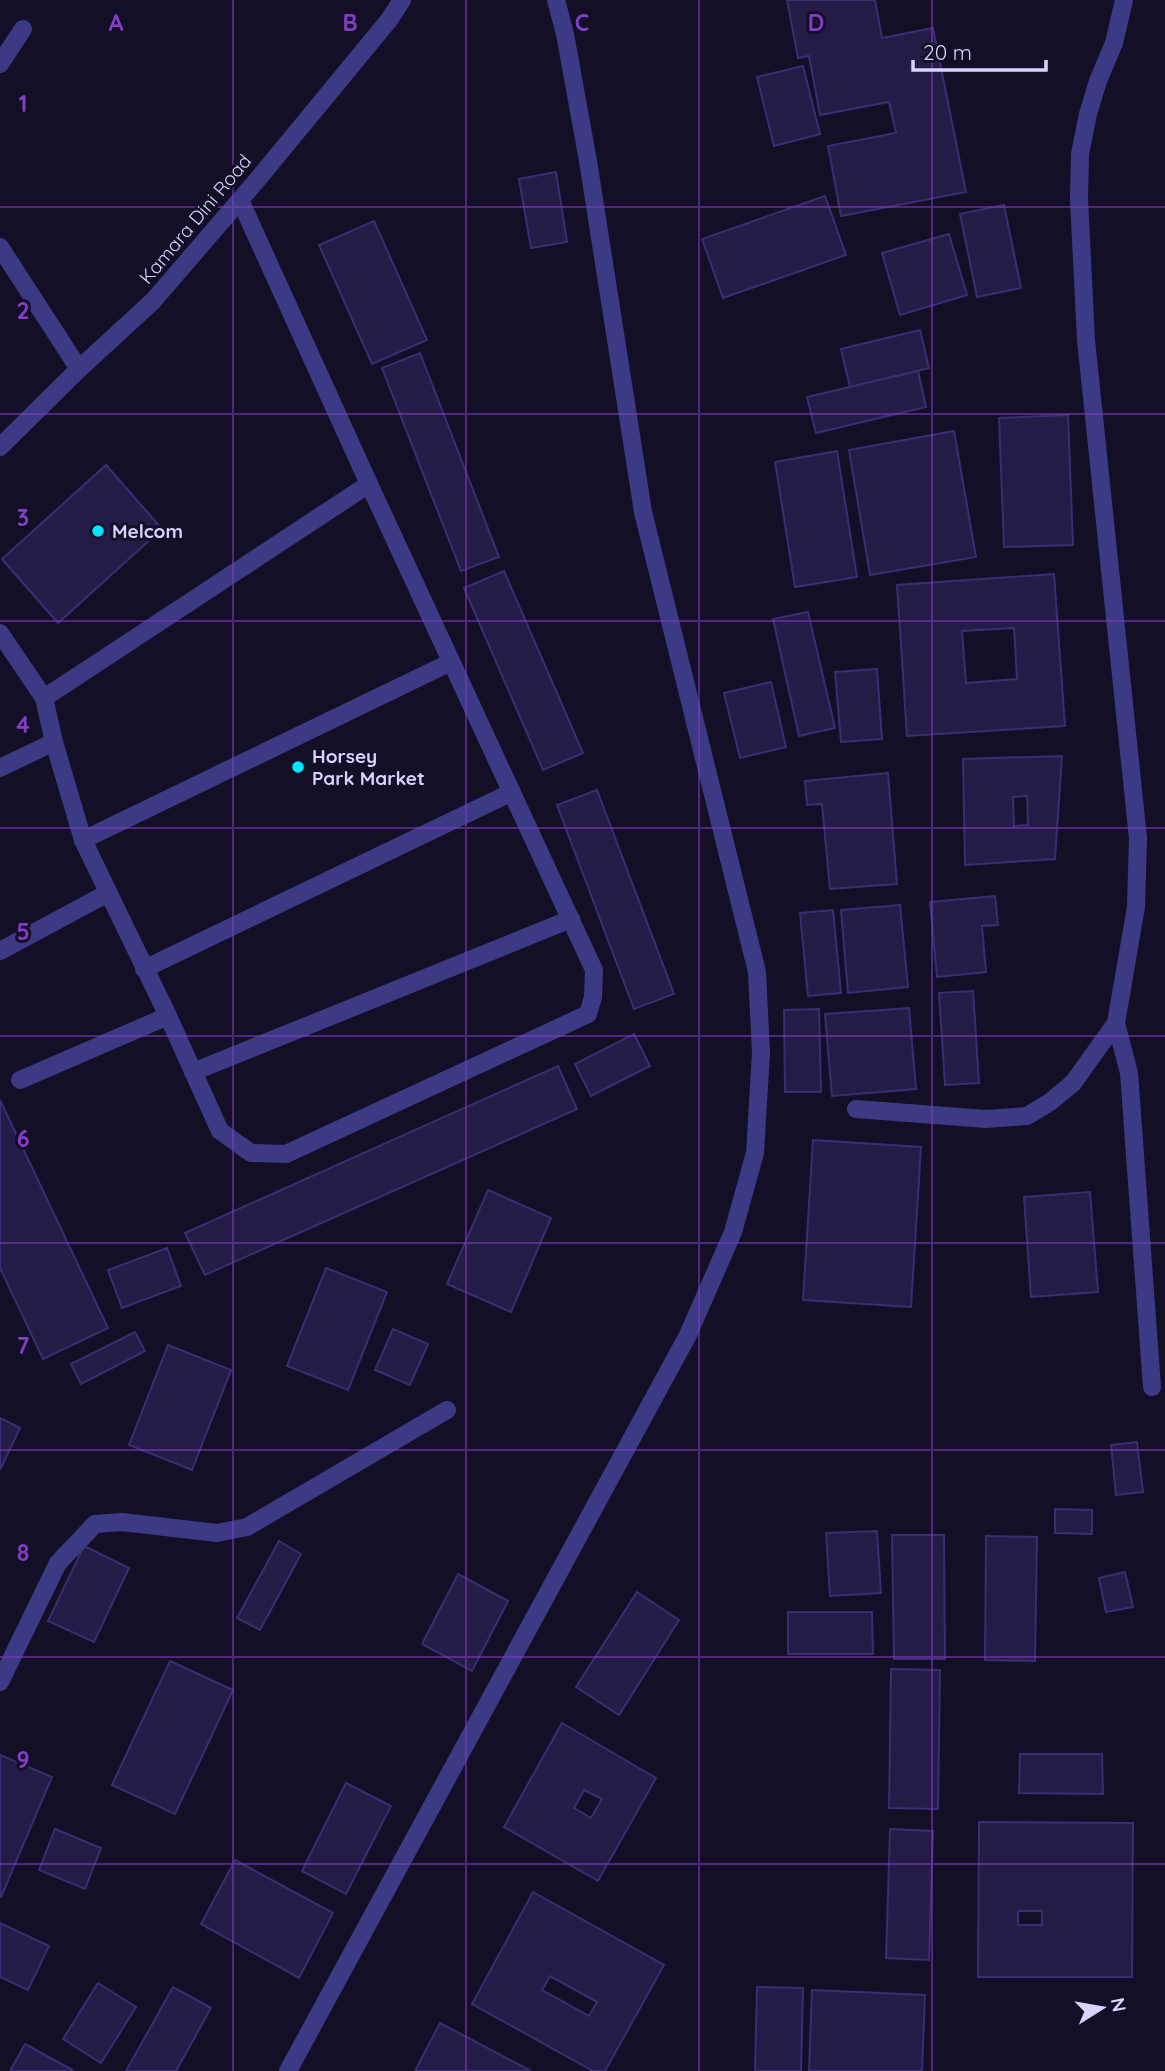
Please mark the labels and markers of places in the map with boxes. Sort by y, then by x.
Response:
place label: Melcom [112,519,183,543]
marker: Melcom [90,523,106,539]
place label: Horsey Park Market [312,744,425,790]
marker: Horsey Park Market [290,759,306,775]

